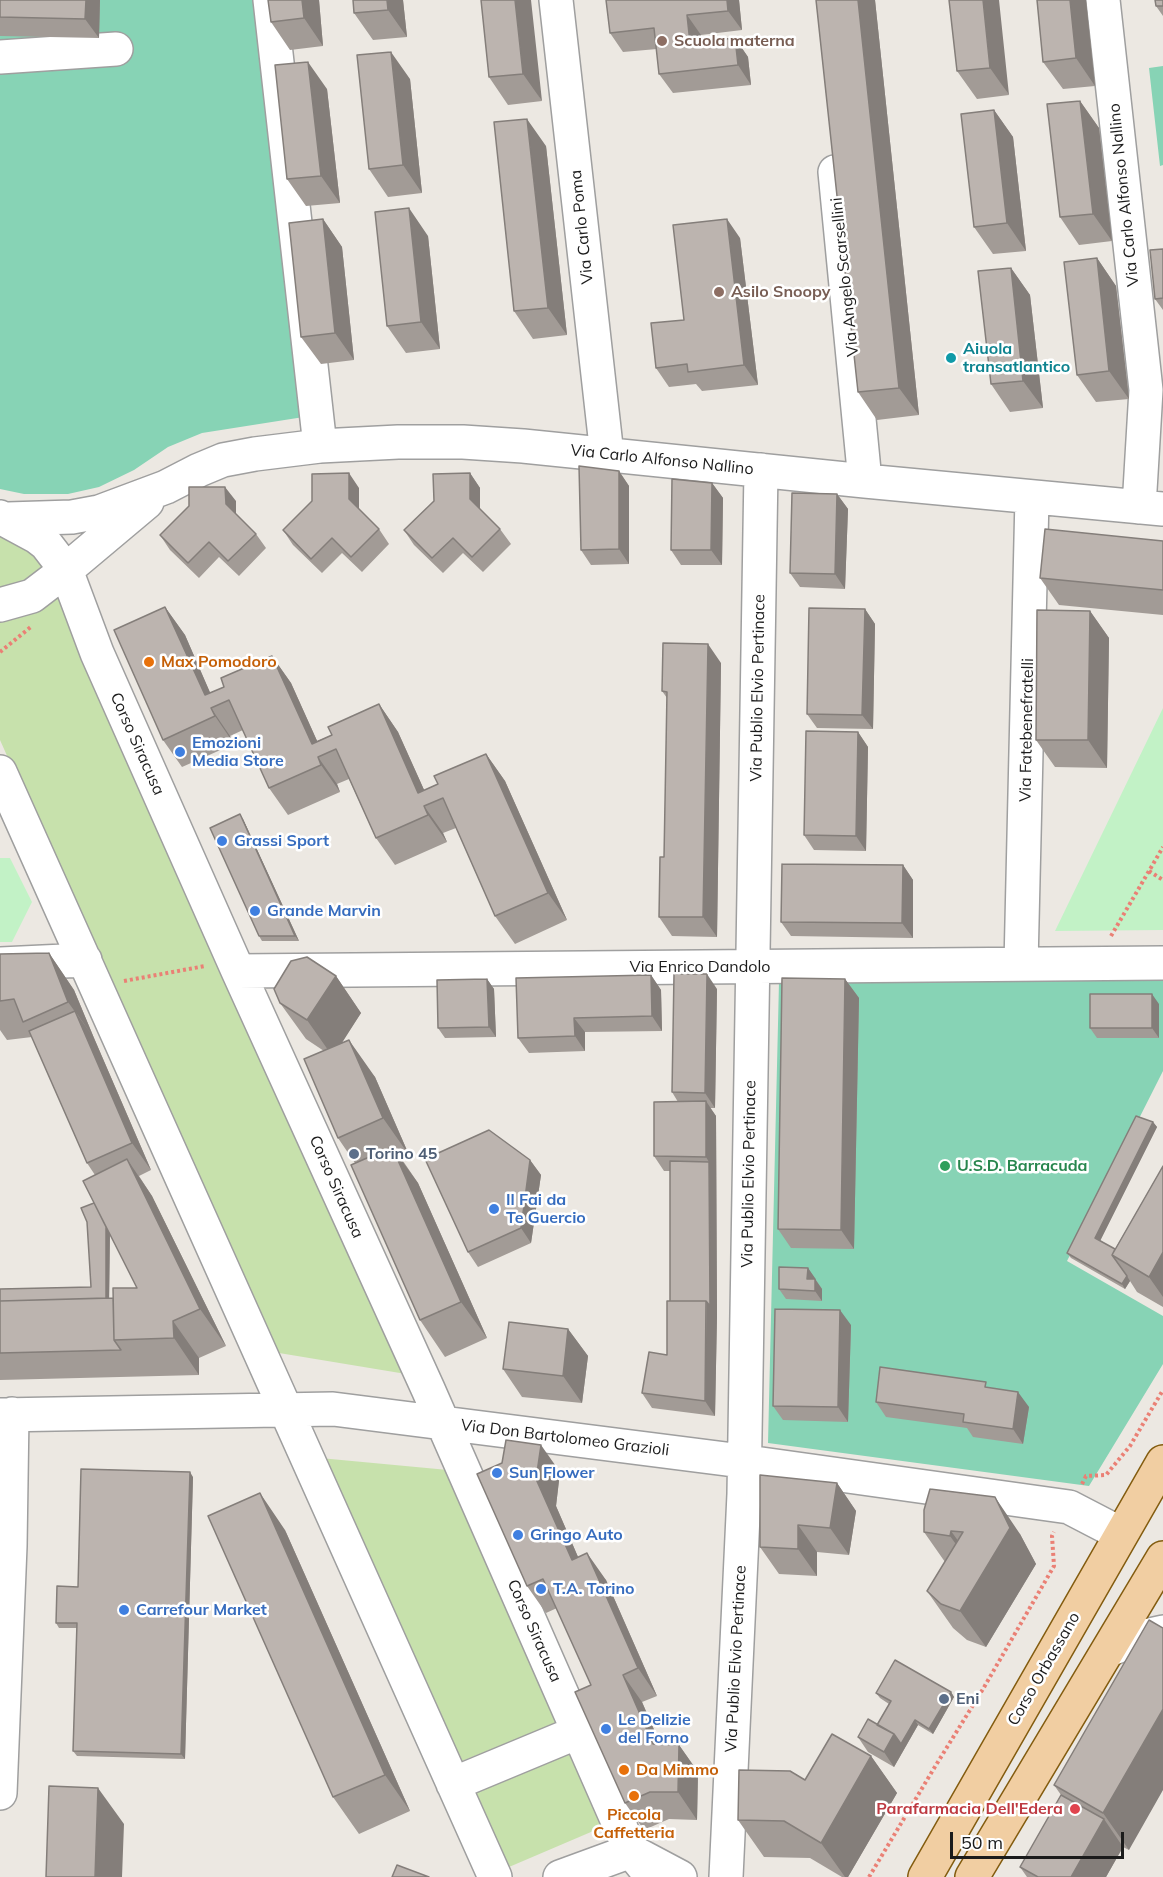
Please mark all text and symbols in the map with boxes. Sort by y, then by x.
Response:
place label: Scuola materna [674,31,795,51]
marker: Scuola materna [655,34,669,48]
street label: Via Carlo Alfonso Nallino [1105,103,1143,287]
street label: Via Carlo Poma [566,169,598,285]
street label: Via Angelo Scarsellini [827,197,863,357]
place label: Asilo Snoopy [731,282,830,302]
marker: Asilo Snoopy [712,285,726,299]
place label: Aiuola transatlantico [963,339,1070,377]
marker: Aiuola transatlantico [944,351,958,365]
street label: Via Carlo Alfonso Nallino [570,441,754,479]
street label: Via Publio Elvio Pertinace [747,594,769,782]
place label: Max Pomodoro [161,652,277,672]
marker: Max Pomodoro [142,655,156,669]
street label: Via Fatebenefratelli [1016,658,1038,802]
street label: Corso Siracusa [106,690,168,798]
place label: Emozioni Media Store [192,733,284,771]
marker: Emozioni Media Store [173,745,187,759]
place label: Grassi Sport [234,831,329,851]
marker: Grassi Sport [215,834,229,848]
place label: Grande Marvin [267,901,381,921]
marker: Grande Marvin [248,904,262,918]
street label: Via Enrico Dandolo [630,957,770,977]
street label: Via Publio Elvio Pertinace [738,1080,760,1268]
street label: Corso Siracusa [305,1133,367,1241]
place label: Torino 45 [366,1144,437,1164]
marker: Torino 45 [347,1147,361,1161]
place label: U.S.D. Barracuda [957,1156,1088,1176]
marker: U.S.D. Barracuda [938,1159,952,1173]
place label: Il Fai da Te Guercio [506,1190,586,1228]
marker: Il Fai da Te Guercio [487,1202,501,1216]
street label: Via Don Bartolomeo Grazioli [460,1416,670,1460]
place label: Sun Flower [509,1463,595,1483]
marker: Sun Flower [490,1466,504,1480]
place label: Gringo Auto [530,1525,623,1545]
marker: Gringo Auto [511,1528,525,1542]
street label: Via Publio Elvio Pertinace [722,1565,750,1753]
street label: Corso Siracusa [503,1577,565,1685]
place label: T.A. Torino [553,1579,635,1599]
marker: T.A. Torino [534,1582,548,1596]
place label: Carrefour Market [136,1600,267,1620]
marker: Carrefour Market [117,1603,131,1617]
street label: Corso Orbassano [1004,1609,1084,1729]
place label: Eni [956,1689,979,1709]
marker: Eni [937,1692,951,1706]
place label: Le Delizie del Forno [618,1710,691,1748]
marker: Le Delizie del Forno [599,1722,613,1736]
place label: Da Mimmo [636,1760,719,1780]
marker: Da Mimmo [617,1763,631,1777]
marker: Piccola Caffetteria [627,1789,641,1803]
place label: Parafarmacia Dell'Edera [876,1799,1063,1819]
marker: Parafarmacia Dell'Edera [1068,1802,1082,1816]
place label: Piccola Caffetteria [593,1805,675,1843]
scale bar [953,1820,1127,1858]
text: 50 m [961,1831,1003,1854]

